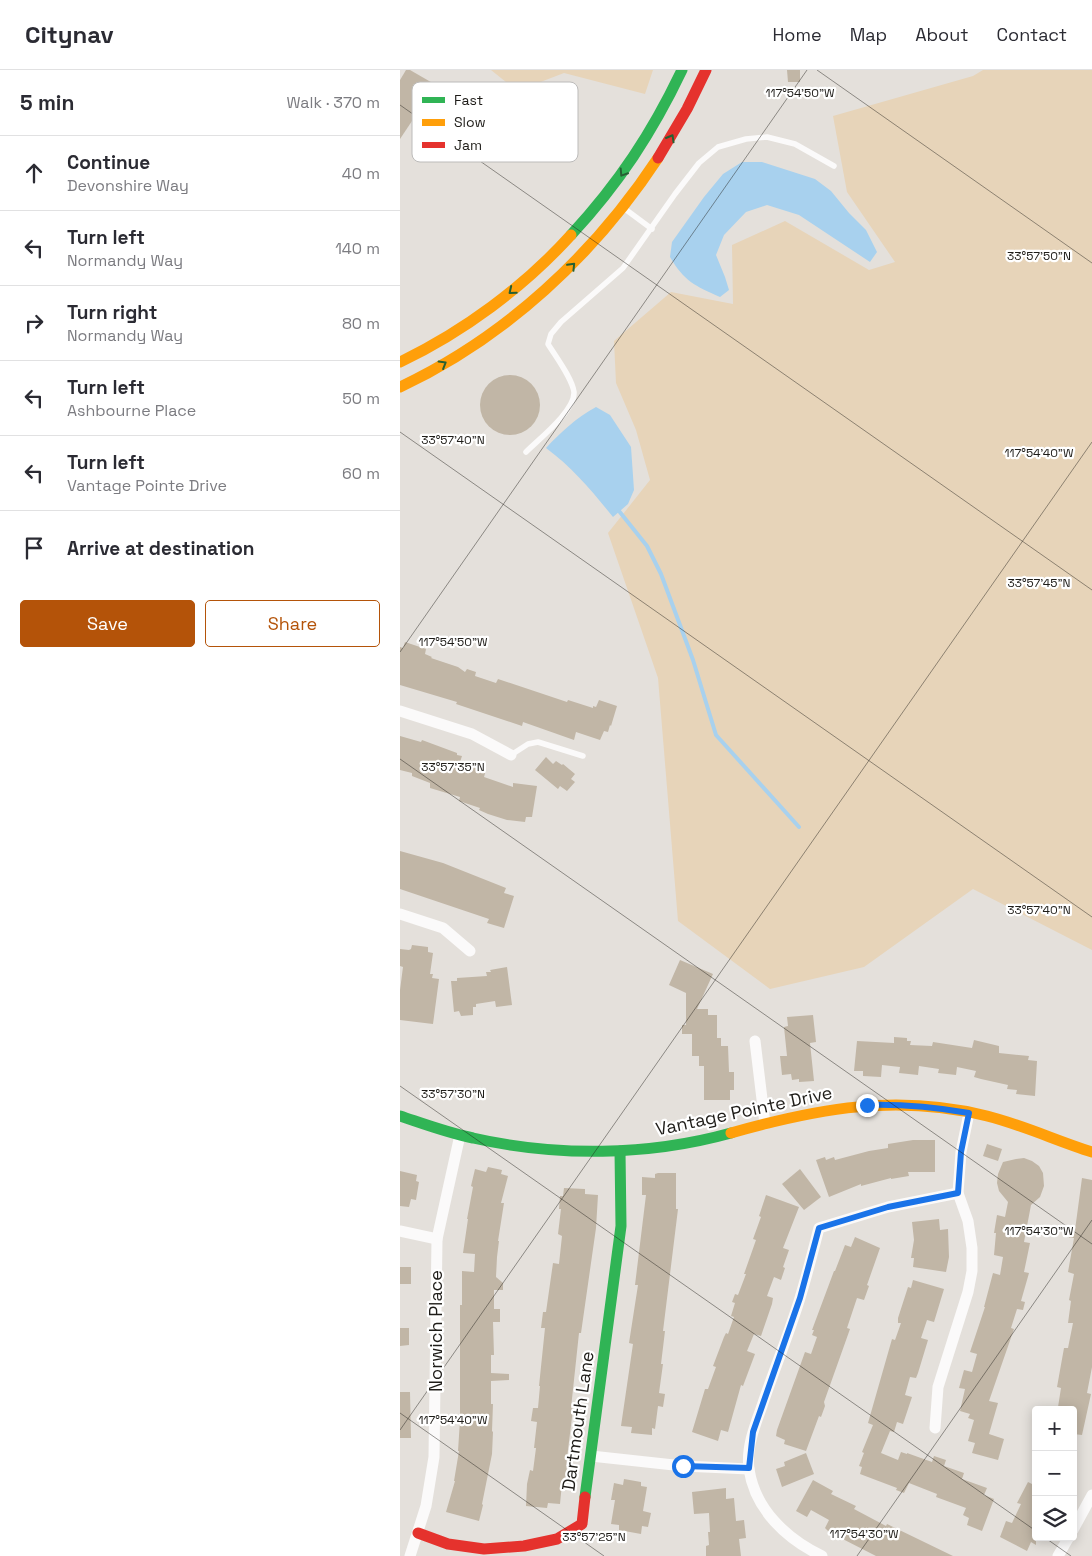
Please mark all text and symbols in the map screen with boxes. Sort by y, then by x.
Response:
text: Citynav [25,19,114,50]
text: Home [773,23,822,46]
text: Map [850,23,887,46]
text: About [915,23,969,46]
text: Contact [997,23,1067,46]
legend [412,82,578,162]
text: 117°54'50"W [765,85,835,101]
text: 5 min [20,89,74,116]
text: Fast [454,91,483,109]
text: Walk · 370 m [287,92,380,113]
text: Slow [454,113,486,131]
one-way arrow [665,134,675,143]
text: Jam [454,136,482,154]
text: Continue [67,150,150,175]
icon: ahead [20,159,48,187]
text: 40 m [342,163,380,184]
one-way arrow [620,167,629,177]
text: Devonshire Way [67,175,189,196]
text: Turn left [67,225,145,250]
icon: left [20,234,48,262]
text: 140 m [335,238,380,259]
text: 33°57'50"N [1007,248,1071,264]
text: Normandy Way [67,250,183,271]
one-way arrow [566,263,575,272]
one-way arrow [509,285,518,293]
text: Turn right [67,300,157,325]
icon: right [20,309,48,337]
text: 80 m [342,313,380,334]
text: Normandy Way [67,325,183,346]
one-way arrow [438,361,447,371]
text: Turn left [67,375,145,400]
icon: left [20,384,48,412]
text: 50 m [342,388,380,409]
text: Ashbourne Place [67,400,196,421]
text: 33°57'40"N [421,432,485,448]
text: 117°54'40"W [1005,445,1074,461]
text: Turn left [67,450,145,475]
icon: left [20,459,48,487]
text: 60 m [342,463,380,484]
text: Vantage Pointe Drive [67,475,227,496]
icon: arrive [20,534,48,562]
text: Arrive at destination [67,536,255,561]
text: 33°57'45"N [1007,575,1071,591]
button: Save [20,600,195,647]
button: Share [205,600,380,647]
text: 117°54'50"W [418,634,488,650]
text: 33°57'35"N [421,759,485,775]
text: 33°57'40"N [1007,902,1071,918]
street label: Vantage Pointe Drive [653,1081,834,1140]
text: 33°57'30"N [421,1086,485,1102]
route end [856,1094,879,1117]
text: 117°54'30"W [1004,1223,1074,1239]
street label: Norwich Place [424,1270,447,1392]
street label: Dartmouth Lane [556,1350,599,1492]
map controls [1032,1406,1077,1541]
button: + [1032,1406,1077,1451]
text: 117°54'40"W [419,1412,488,1428]
button: − [1032,1451,1077,1496]
route start [672,1455,695,1478]
button: layers [1032,1496,1077,1541]
text: 117°54'30"W [829,1526,899,1542]
text: 33°57'25"N [562,1529,626,1545]

